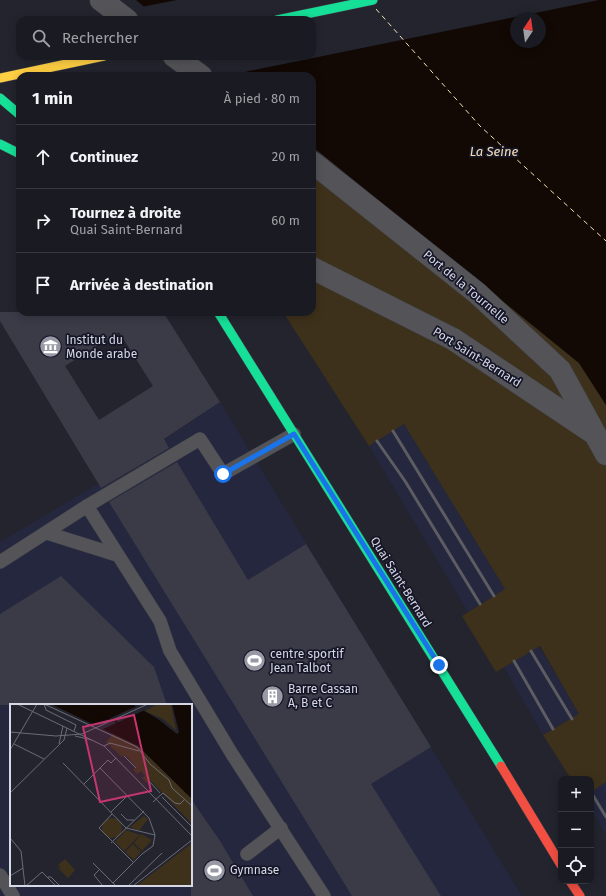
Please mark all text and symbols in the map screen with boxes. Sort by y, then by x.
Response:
north arrow [510,12,546,48]
search box [16,16,316,60]
icon: search [30,27,52,49]
text: Rechercher [62,29,138,47]
text: 1 min [32,88,73,109]
text: À pied · 80 m [224,91,300,106]
water label: La Seine [470,144,519,159]
icon: ahead [32,146,54,168]
text: Continuez [70,148,138,166]
text: 20 m [272,149,300,164]
text: Tournez à droite [70,204,181,222]
icon: right [32,210,54,232]
text: 60 m [271,213,300,228]
text: Quai Saint-Bernard [70,222,183,237]
street label: Port de la Tournelle [420,247,512,327]
icon: arrive [32,274,54,296]
text: Arrivée à destination [70,276,213,294]
street label: Port Saint-Bernard [430,324,524,390]
place label: Institut du Monde arabe [66,333,137,361]
museum icon: Institut du Monde arabe [37,334,63,360]
route start [214,465,232,483]
street label: Quai Saint-Bernard [367,534,435,630]
place label: centre sportif Jean Talbot [270,647,344,675]
sports icon: centre sportif Jean Talbot [241,648,267,674]
route end [430,656,448,674]
place label: Barre Cassan A, B et C [288,682,358,710]
building icon: Barre Cassan A, B et C [260,683,286,709]
inset map [10,704,192,886]
map controls [558,776,594,884]
button: + [558,776,594,812]
button: − [558,812,594,848]
button: locate [558,848,594,884]
sports icon: Gymnase [201,857,227,883]
place label: Gymnase [230,863,279,877]

